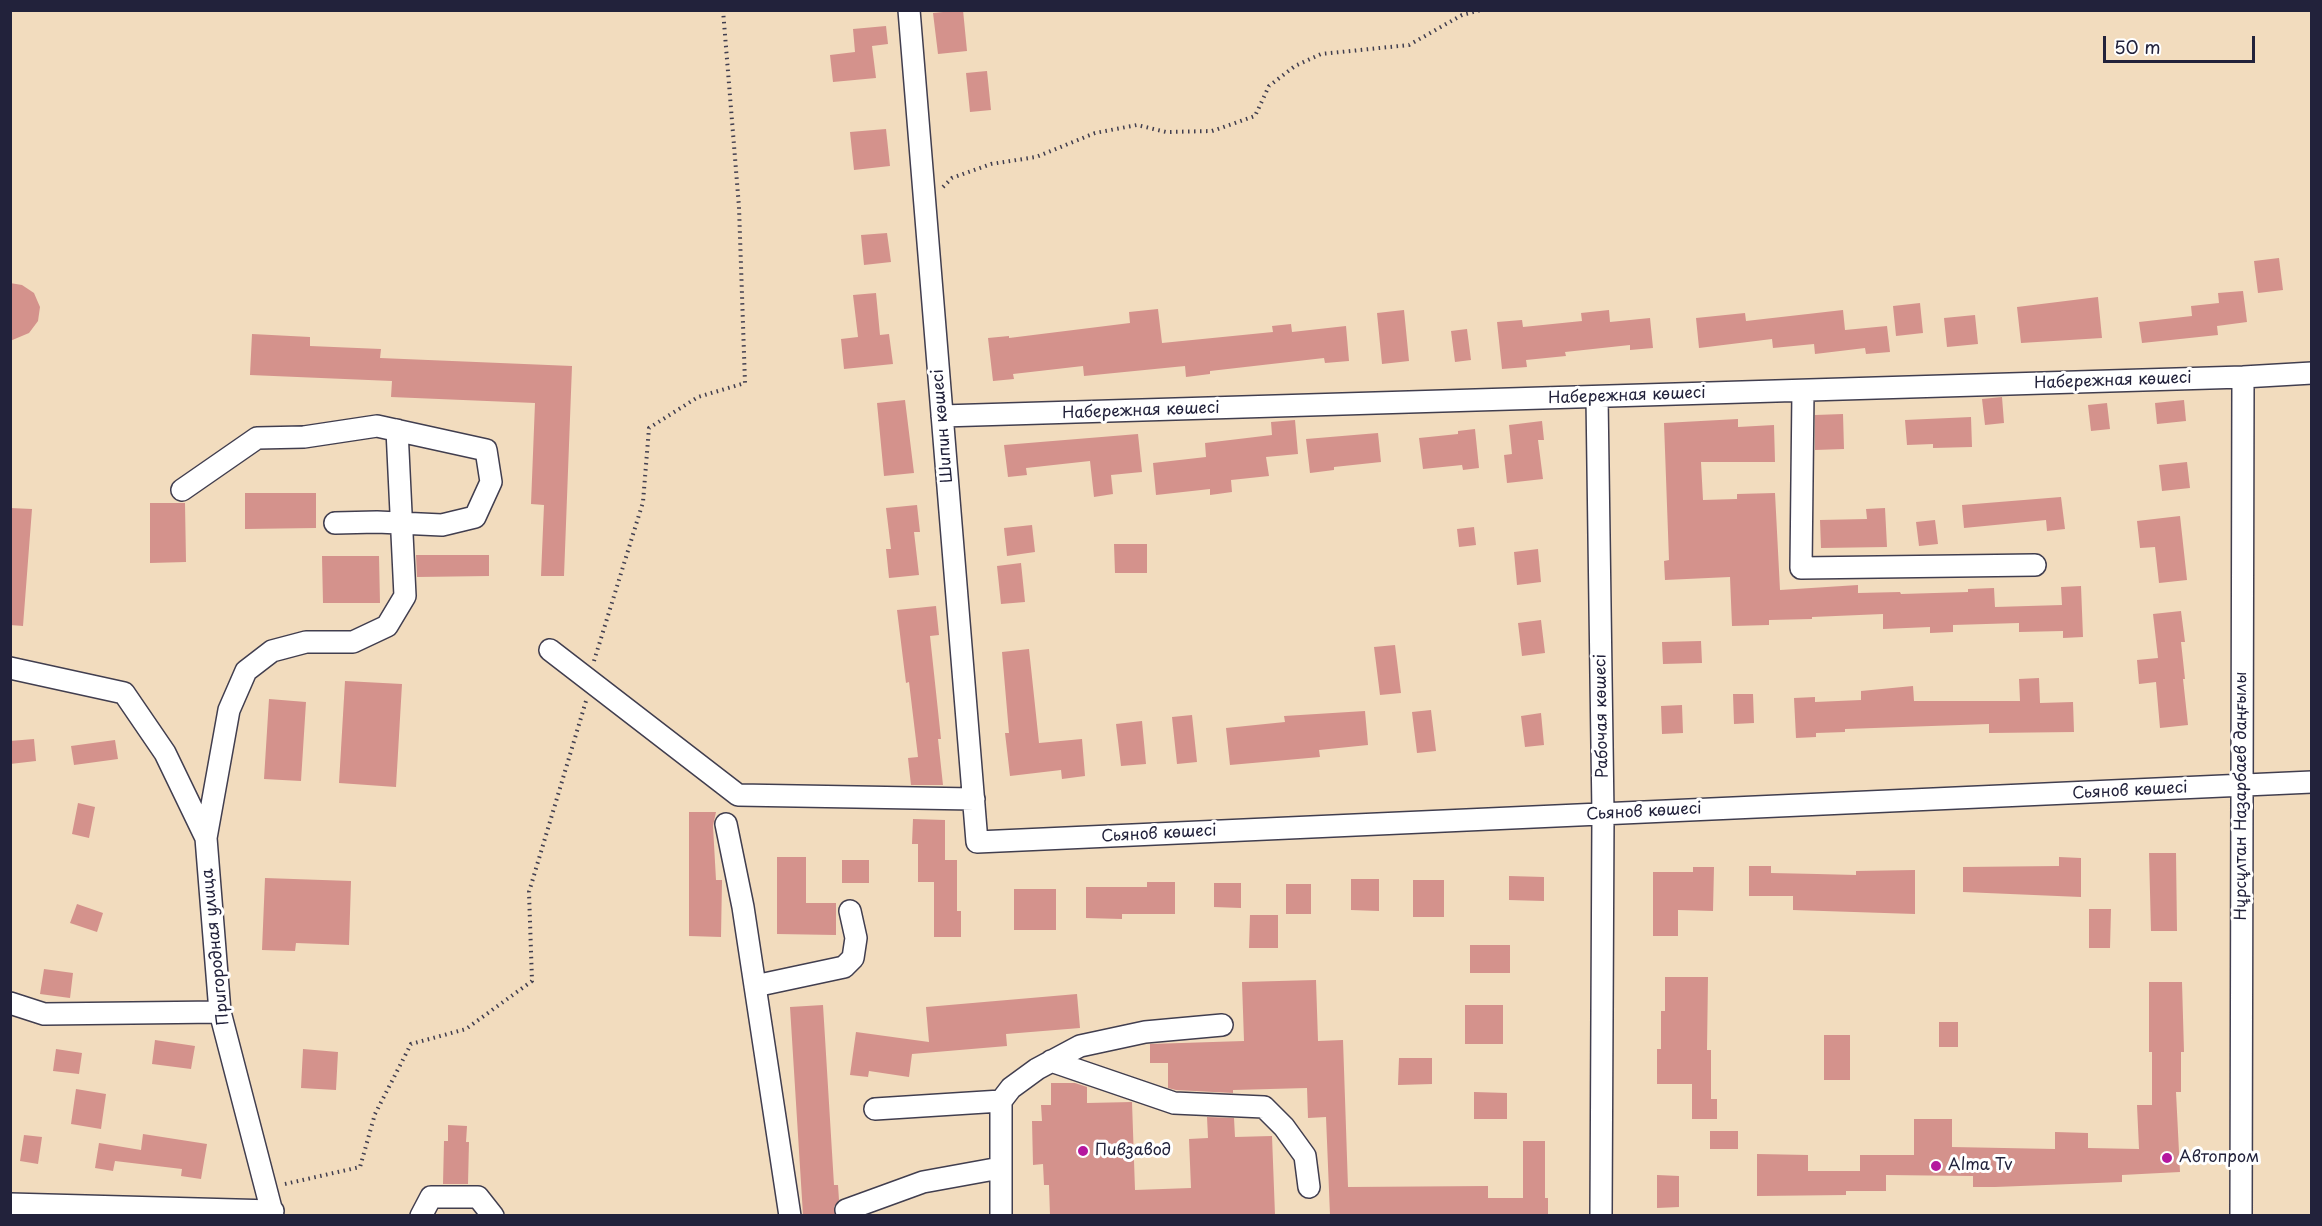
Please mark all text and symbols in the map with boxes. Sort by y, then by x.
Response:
scale bar [2106,24,2258,62]
text: 50 m [2114,33,2161,60]
street label: Шипин көшесі [928,368,958,484]
street label: Набережная көшесі [2034,369,2192,393]
street label: Набережная көшесі [1548,384,1706,408]
street label: Набережная көшесі [1062,399,1220,423]
street label: Рабочая көшесі [1591,654,1613,778]
street label: Нұрсұлтан Назарбаев даңғылы [2232,671,2252,921]
street label: Сьянов көшесі [2072,778,2188,804]
street label: Сьянов көшесі [1586,799,1702,825]
street label: Сьянов көшесі [1101,821,1217,847]
street label: Пригородная улица [198,868,234,1026]
place label: Пивзавод [1095,1141,1171,1161]
marker: Пивзавод [1076,1144,1090,1158]
place label: Автопром [2179,1148,2259,1168]
marker: Автопром [2160,1151,2174,1165]
place label: Alma Tv [1948,1156,2012,1176]
marker: Alma Tv [1929,1159,1943,1173]

